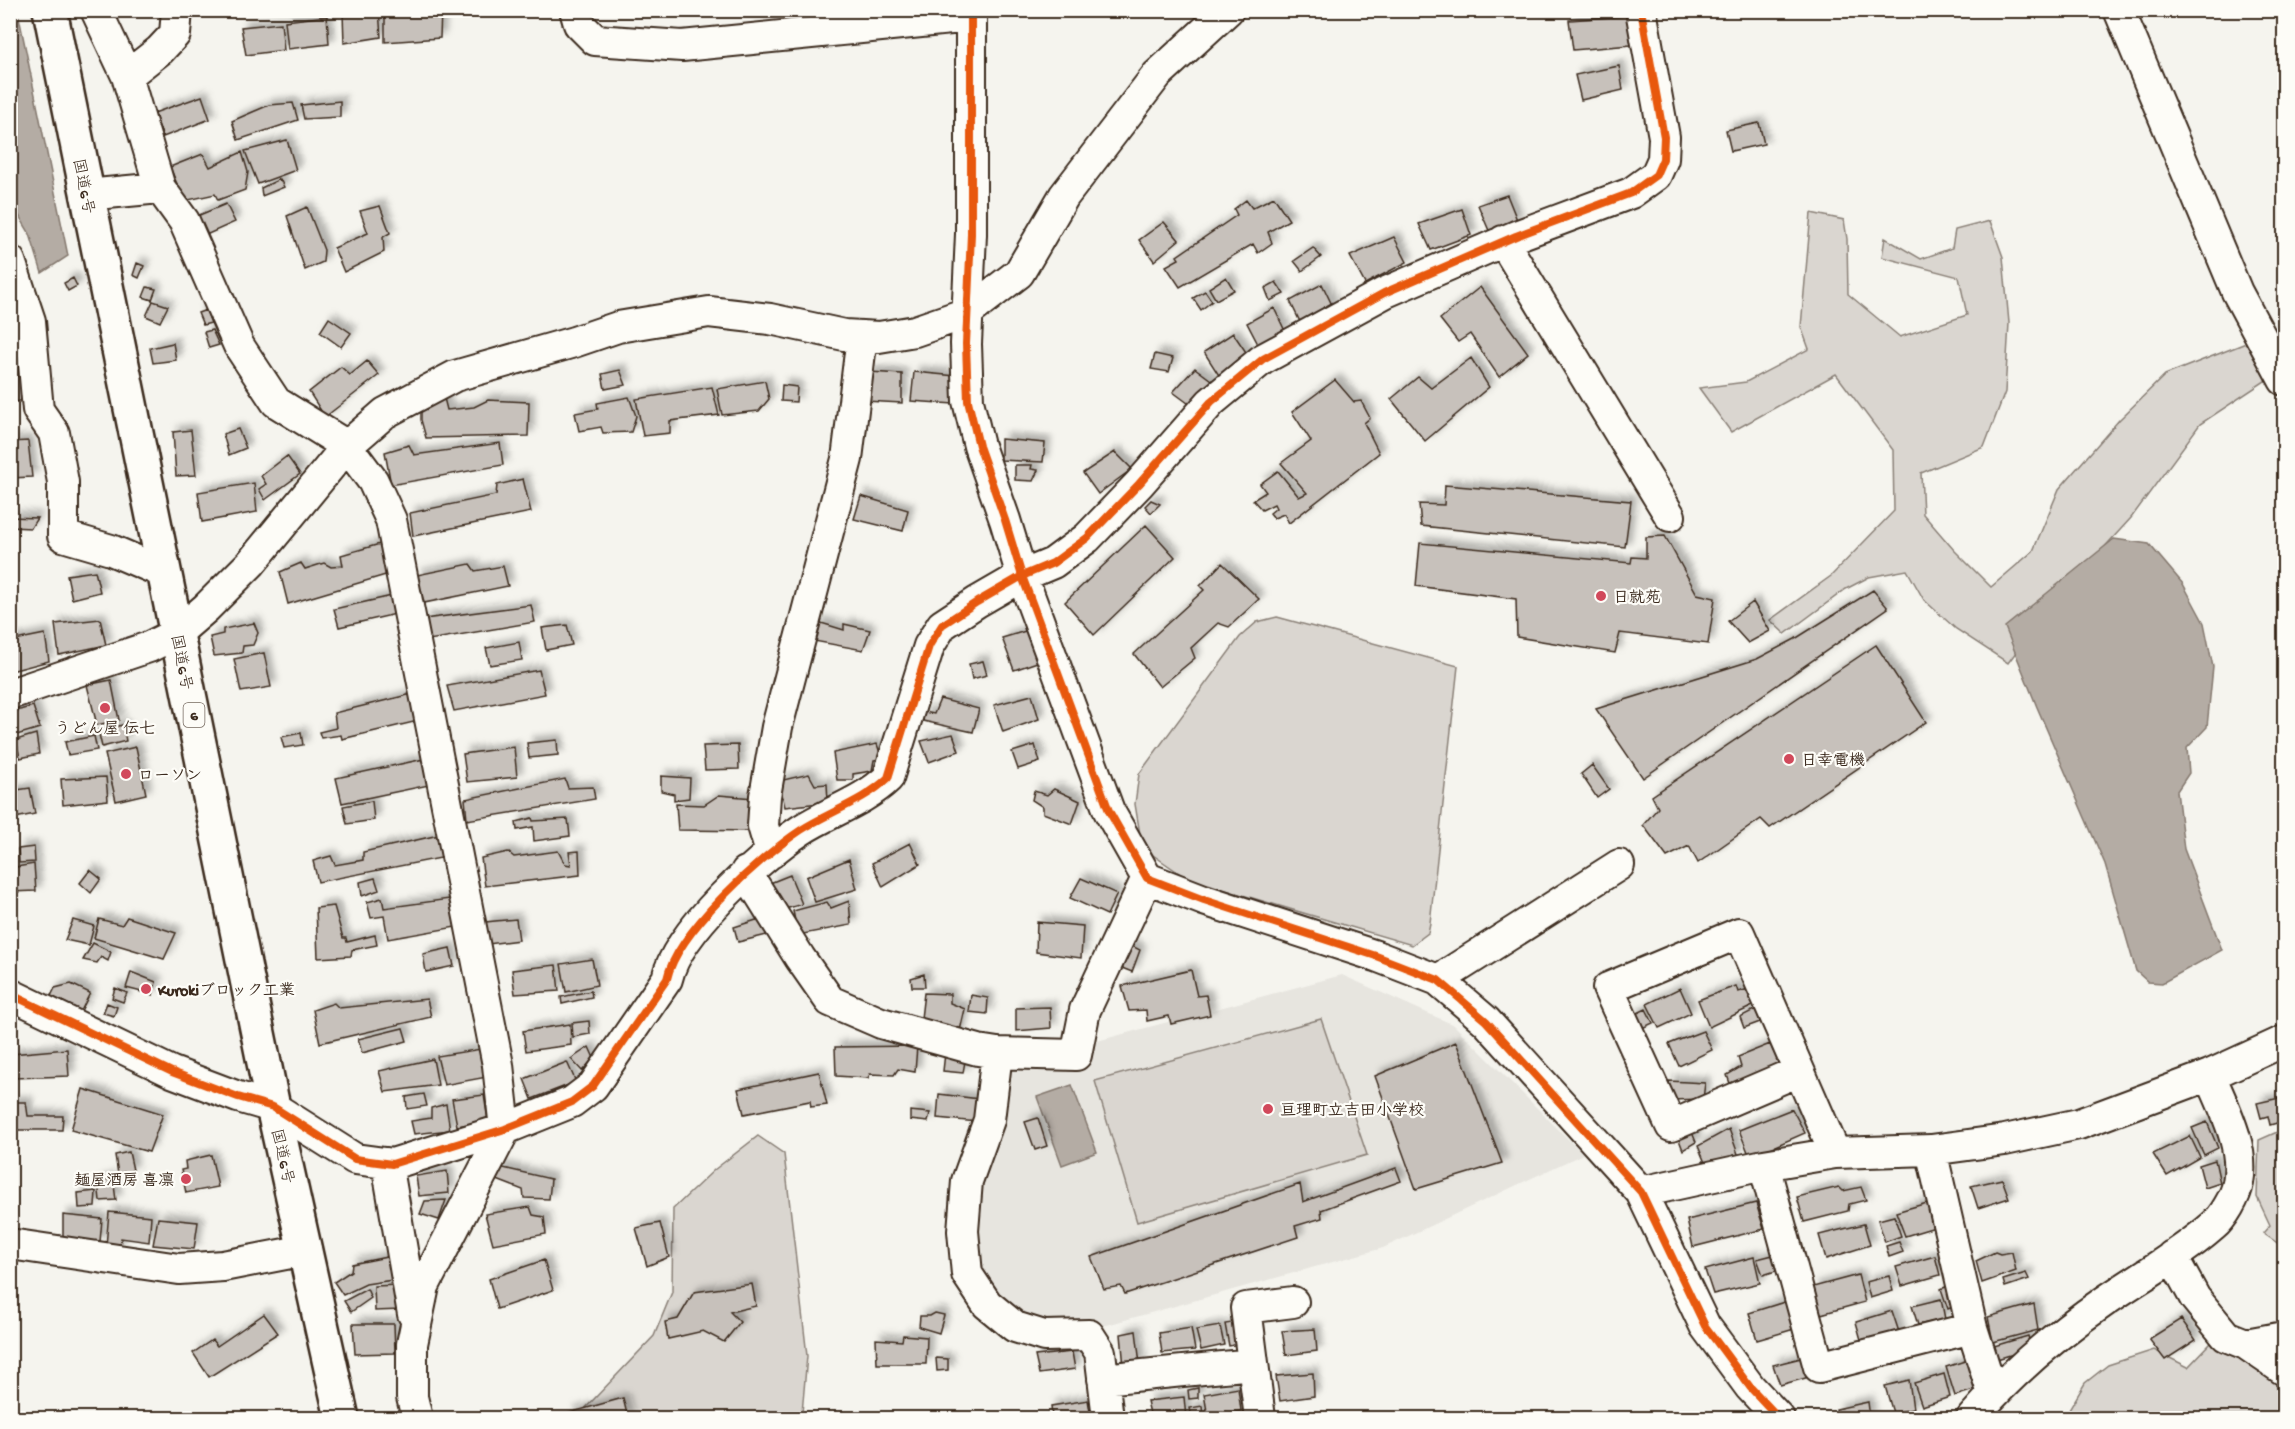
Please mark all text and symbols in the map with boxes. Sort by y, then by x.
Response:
street label: 国道6号 [67,157,97,216]
marker: 日就苑 [1594,589,1608,603]
place label: 日就苑 [1613,589,1661,609]
street label: 国道6号 [165,633,195,692]
marker: うどん屋 伝七 [98,701,112,715]
road number: 6 [184,703,204,727]
place label: うどん屋 伝七 [55,720,155,740]
place label: 日幸電機 [1801,751,1865,772]
marker: 日幸電機 [1782,752,1796,766]
marker: ローソン [119,767,133,781]
place label: ローソン [138,768,202,787]
place label: Kurokiブロック工業 [157,981,295,1002]
marker: Kurokiブロック工業 [139,982,153,996]
place label: 亘理町立吉田小学校 [1280,1101,1424,1122]
marker: 亘理町立吉田小学校 [1261,1102,1275,1116]
street label: 国道6号 [265,1127,297,1186]
place label: 麺屋酒房 喜凛 [74,1171,174,1192]
marker: 麺屋酒房 喜凛 [179,1172,193,1186]

